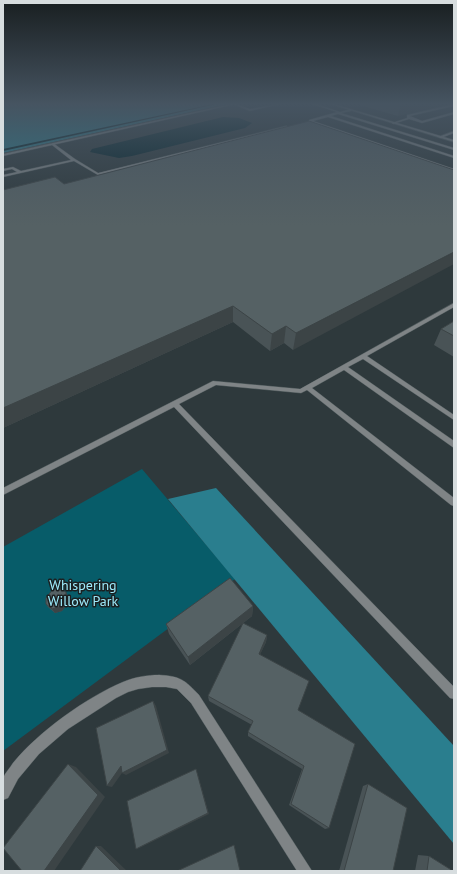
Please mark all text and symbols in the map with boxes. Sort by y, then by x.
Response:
park label: Whispering Willow Park [48,576,118,610]

